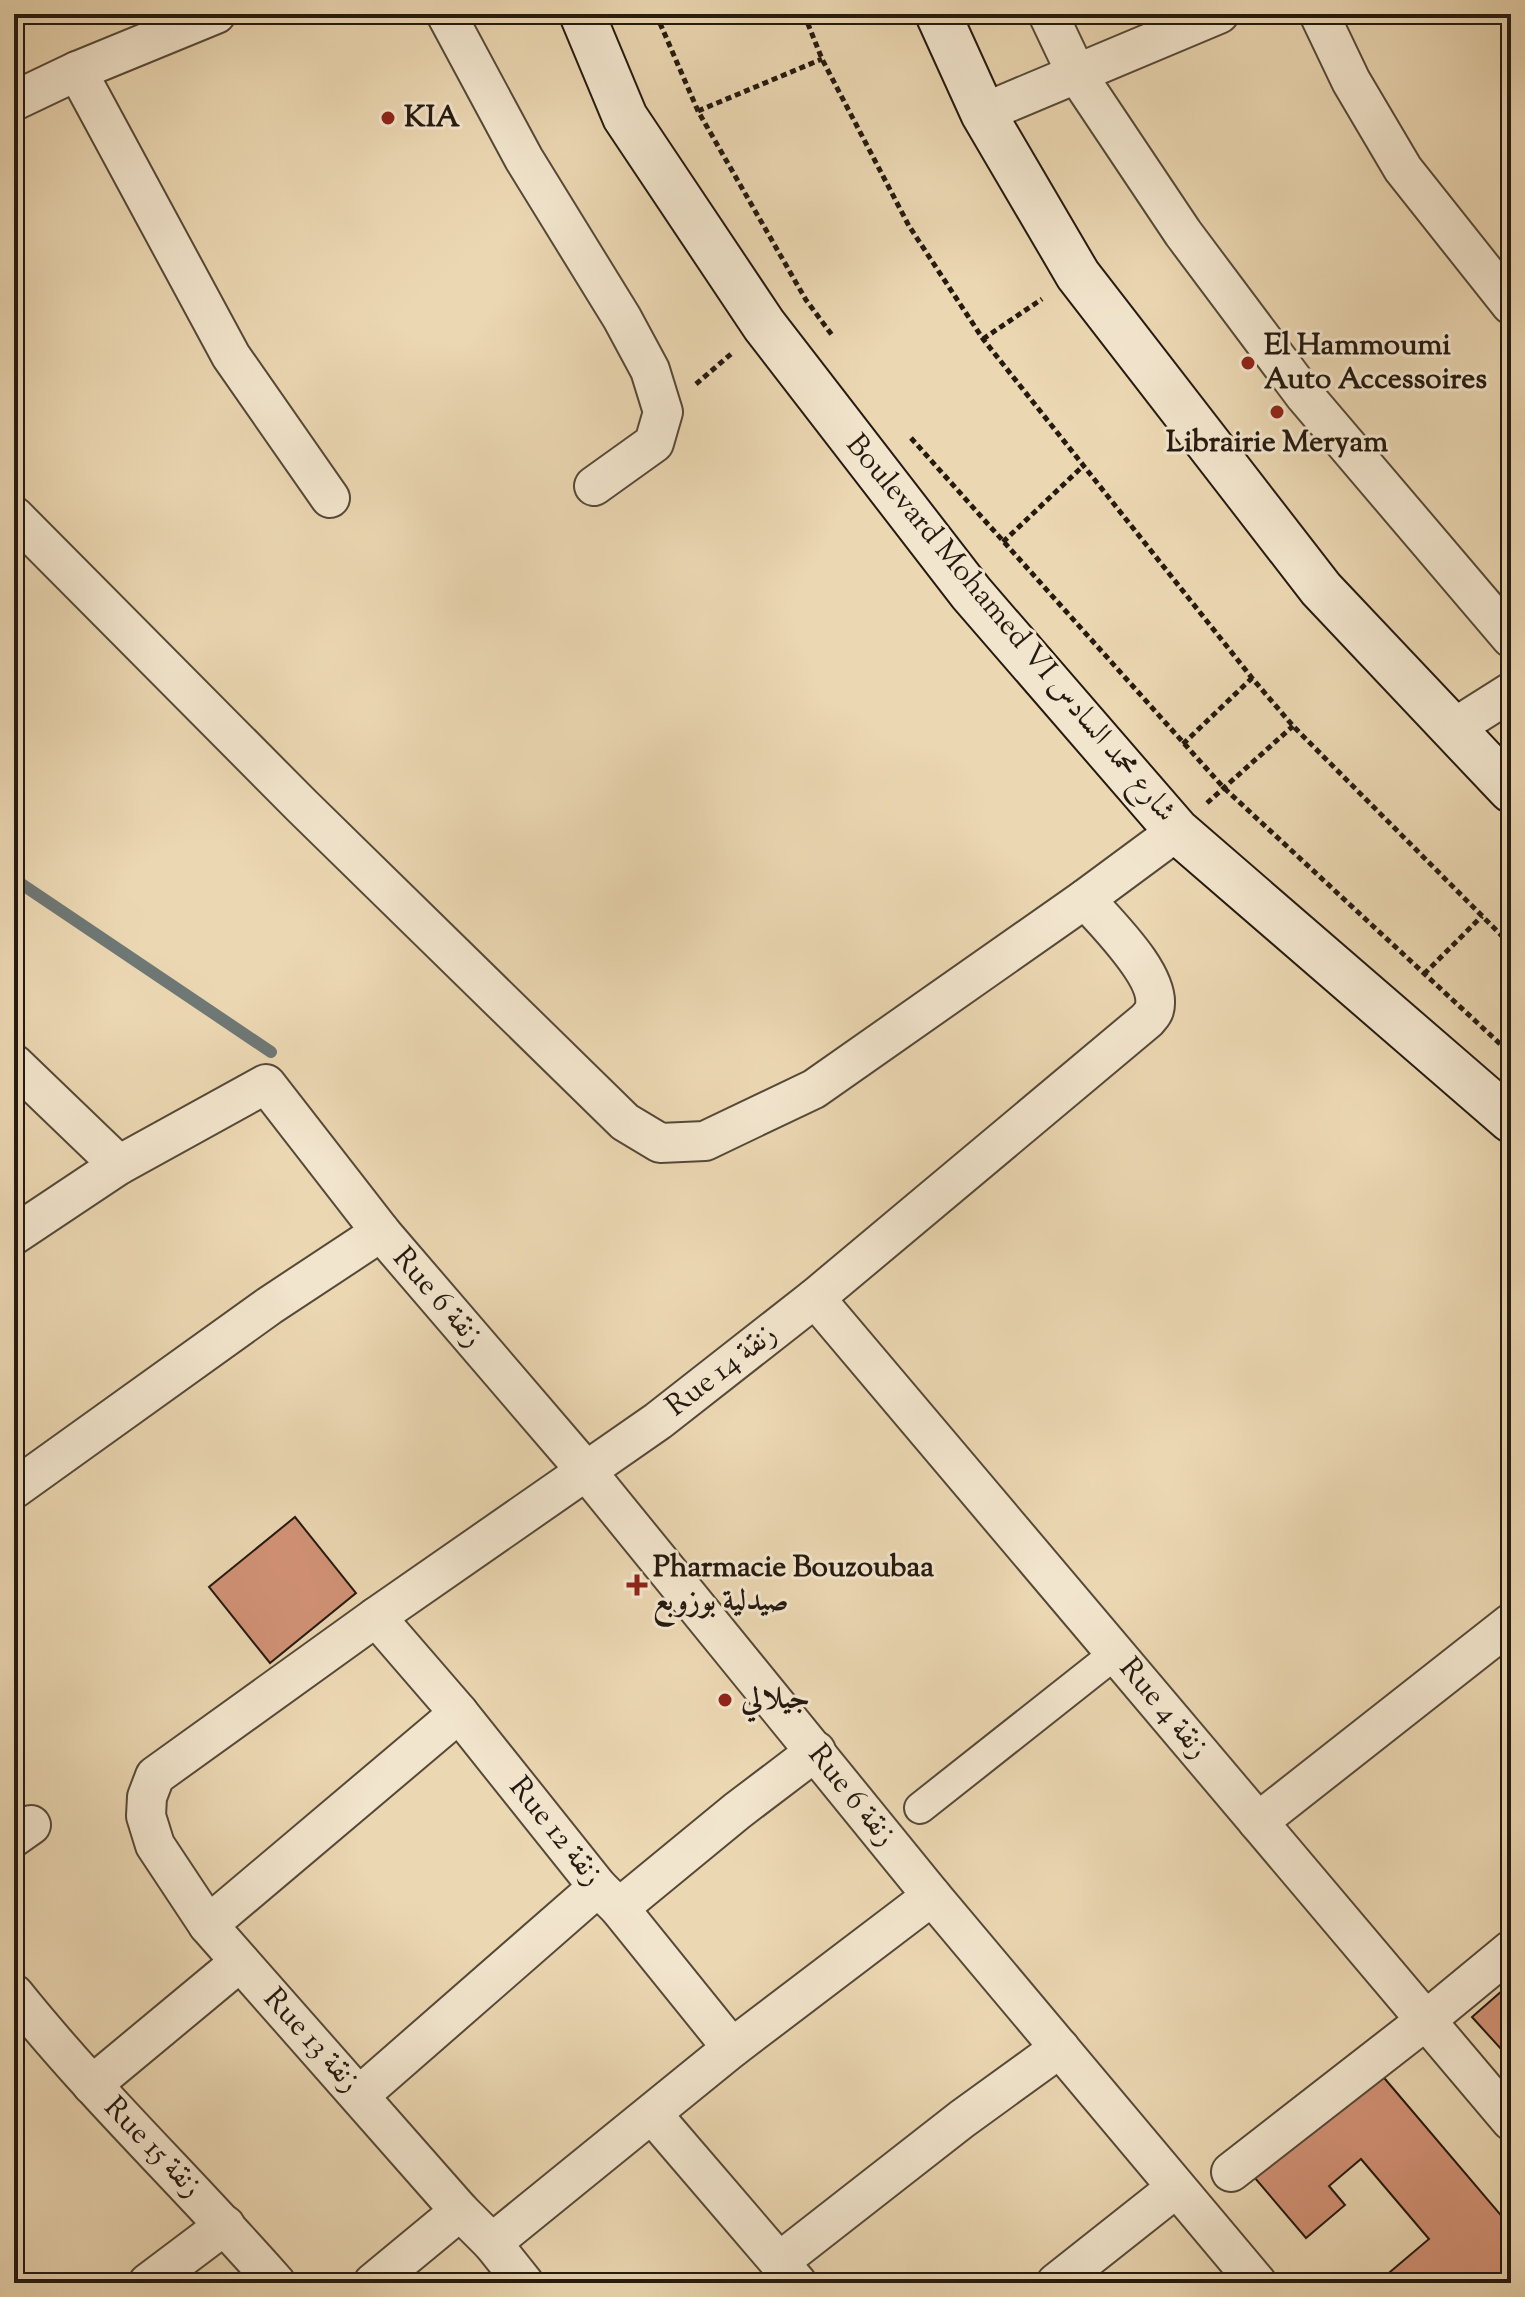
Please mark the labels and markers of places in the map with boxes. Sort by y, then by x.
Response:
place label: KIA [404,97,461,140]
marker: KIA [379,109,397,127]
place label: El Hammoumi Auto Accessoires [1264,325,1487,402]
marker: El Hammoumi Auto Accessoires [1239,354,1257,372]
marker: Librairie Meryam [1268,403,1286,421]
place label: Librairie Meryam [1166,422,1388,465]
place label: Pharmacie Bouzoubaa صيدلية بوزوبع [653,1547,934,1627]
marker: Pharmacie Bouzoubaa صيدلية بوزوبع [628,1576,646,1594]
place label: جيلالي [740,1679,810,1723]
marker: جيلالي [716,1691,734,1709]

